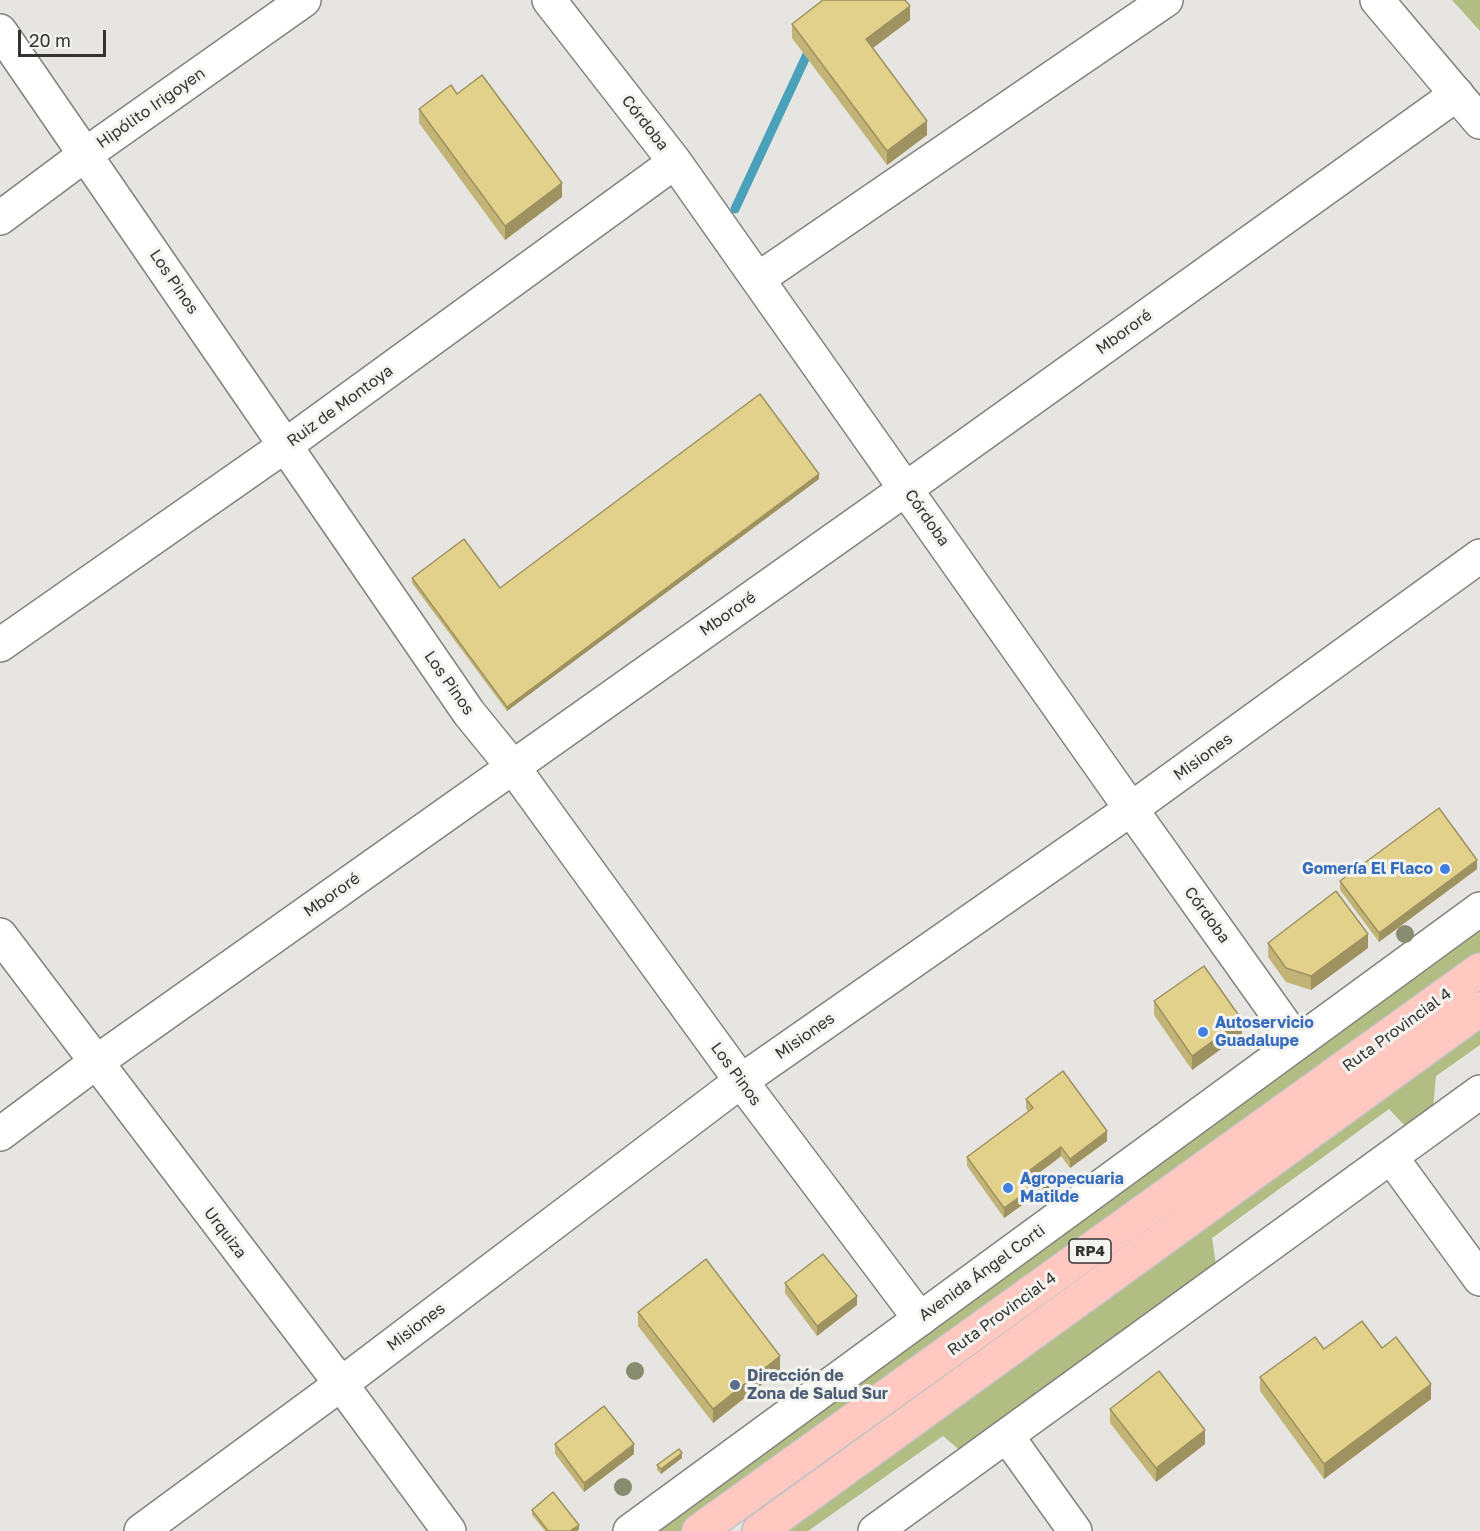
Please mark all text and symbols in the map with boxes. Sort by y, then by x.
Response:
scale bar [21,18,110,56]
text: 20 m [29,29,71,51]
street label: Hipólito Irigoyen [93,64,209,152]
street label: Córdoba [617,92,673,154]
street label: Los Pinos [145,246,203,318]
street label: Mbororé [1092,305,1156,359]
street label: Ruiz de Montoya [283,361,397,451]
street label: Córdoba [901,486,953,550]
street label: Mbororé [696,588,760,640]
street label: Los Pinos [420,647,478,719]
street label: Misiones [1170,729,1236,785]
place label: Gomería El Flaco [1302,859,1433,879]
marker: Gomería El Flaco [1438,862,1452,876]
street label: Mbororé [300,869,364,921]
street label: Córdoba [1180,883,1234,947]
street label: Ruta Provincial 4 [1339,984,1455,1076]
street label: Misiones [772,1009,838,1063]
place label: Autoservicio Guadalupe [1215,1013,1314,1051]
marker: Autoservicio Guadalupe [1196,1025,1210,1039]
street label: Los Pinos [707,1039,765,1109]
place label: Agropecuaria Matilde [1020,1169,1124,1207]
marker: Agropecuaria Matilde [1001,1181,1015,1195]
street label: Urquiza [200,1204,250,1262]
street label: Avenida Ángel Corti [915,1221,1049,1325]
road number: RP4 [1069,1239,1111,1263]
street label: Ruta Provincial 4 [944,1268,1060,1360]
street label: Misiones [383,1299,449,1355]
place label: Dirección de Zona de Salud Sur [747,1366,888,1404]
marker: Dirección de Zona de Salud Sur [728,1378,742,1392]

